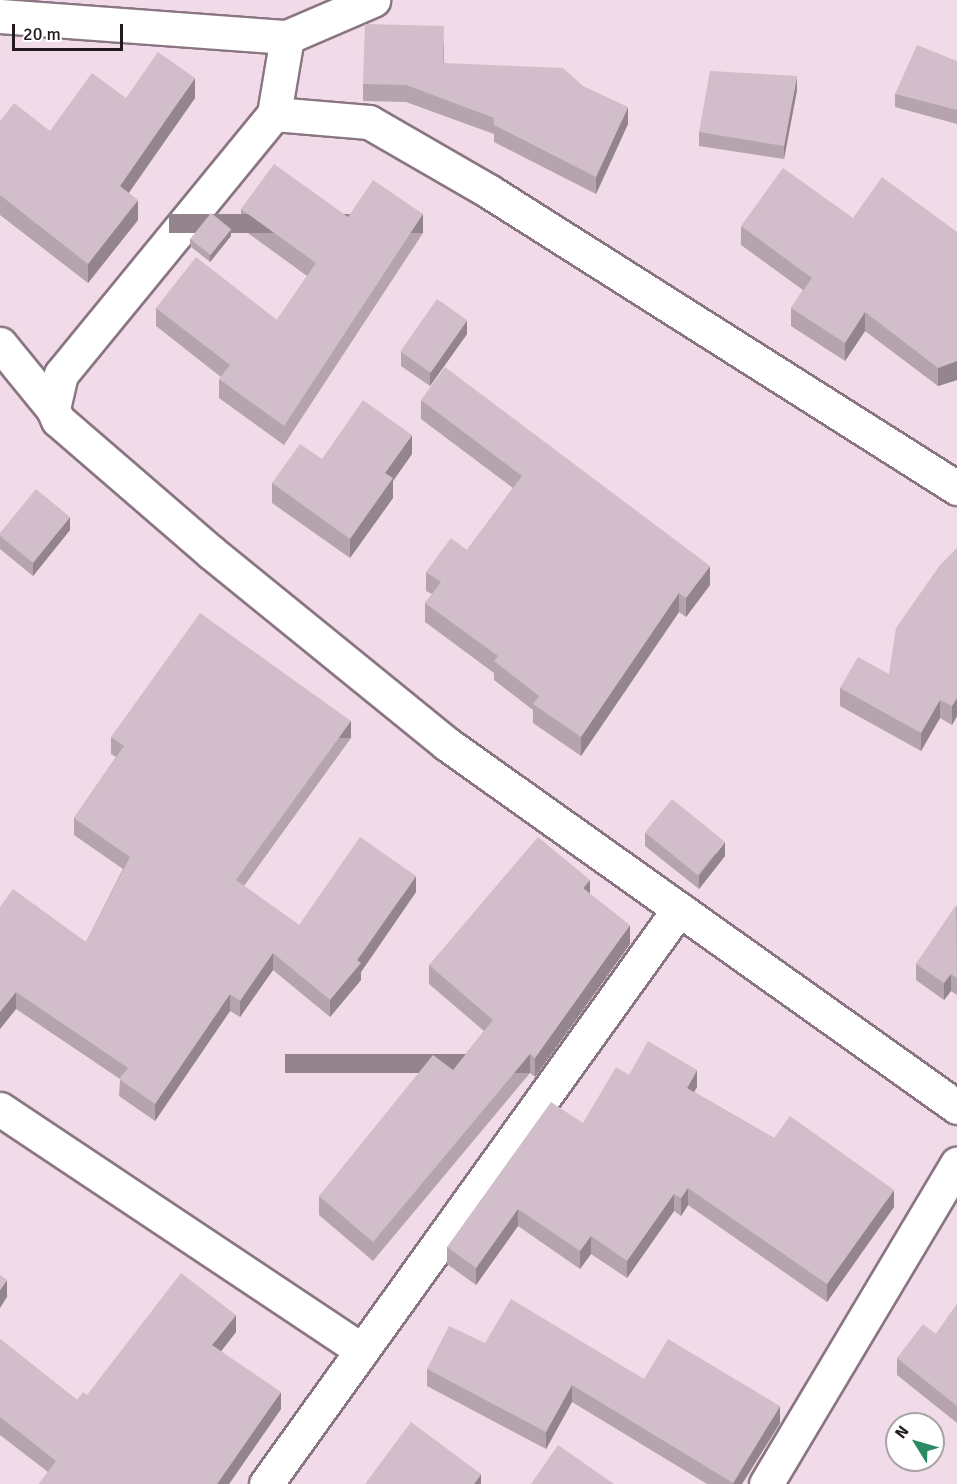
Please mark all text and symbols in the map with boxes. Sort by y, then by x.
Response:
scale bar [15,12,126,50]
text: 20 m [23,23,61,45]
north arrow [885,1412,945,1472]
text: N [891,1422,914,1443]

